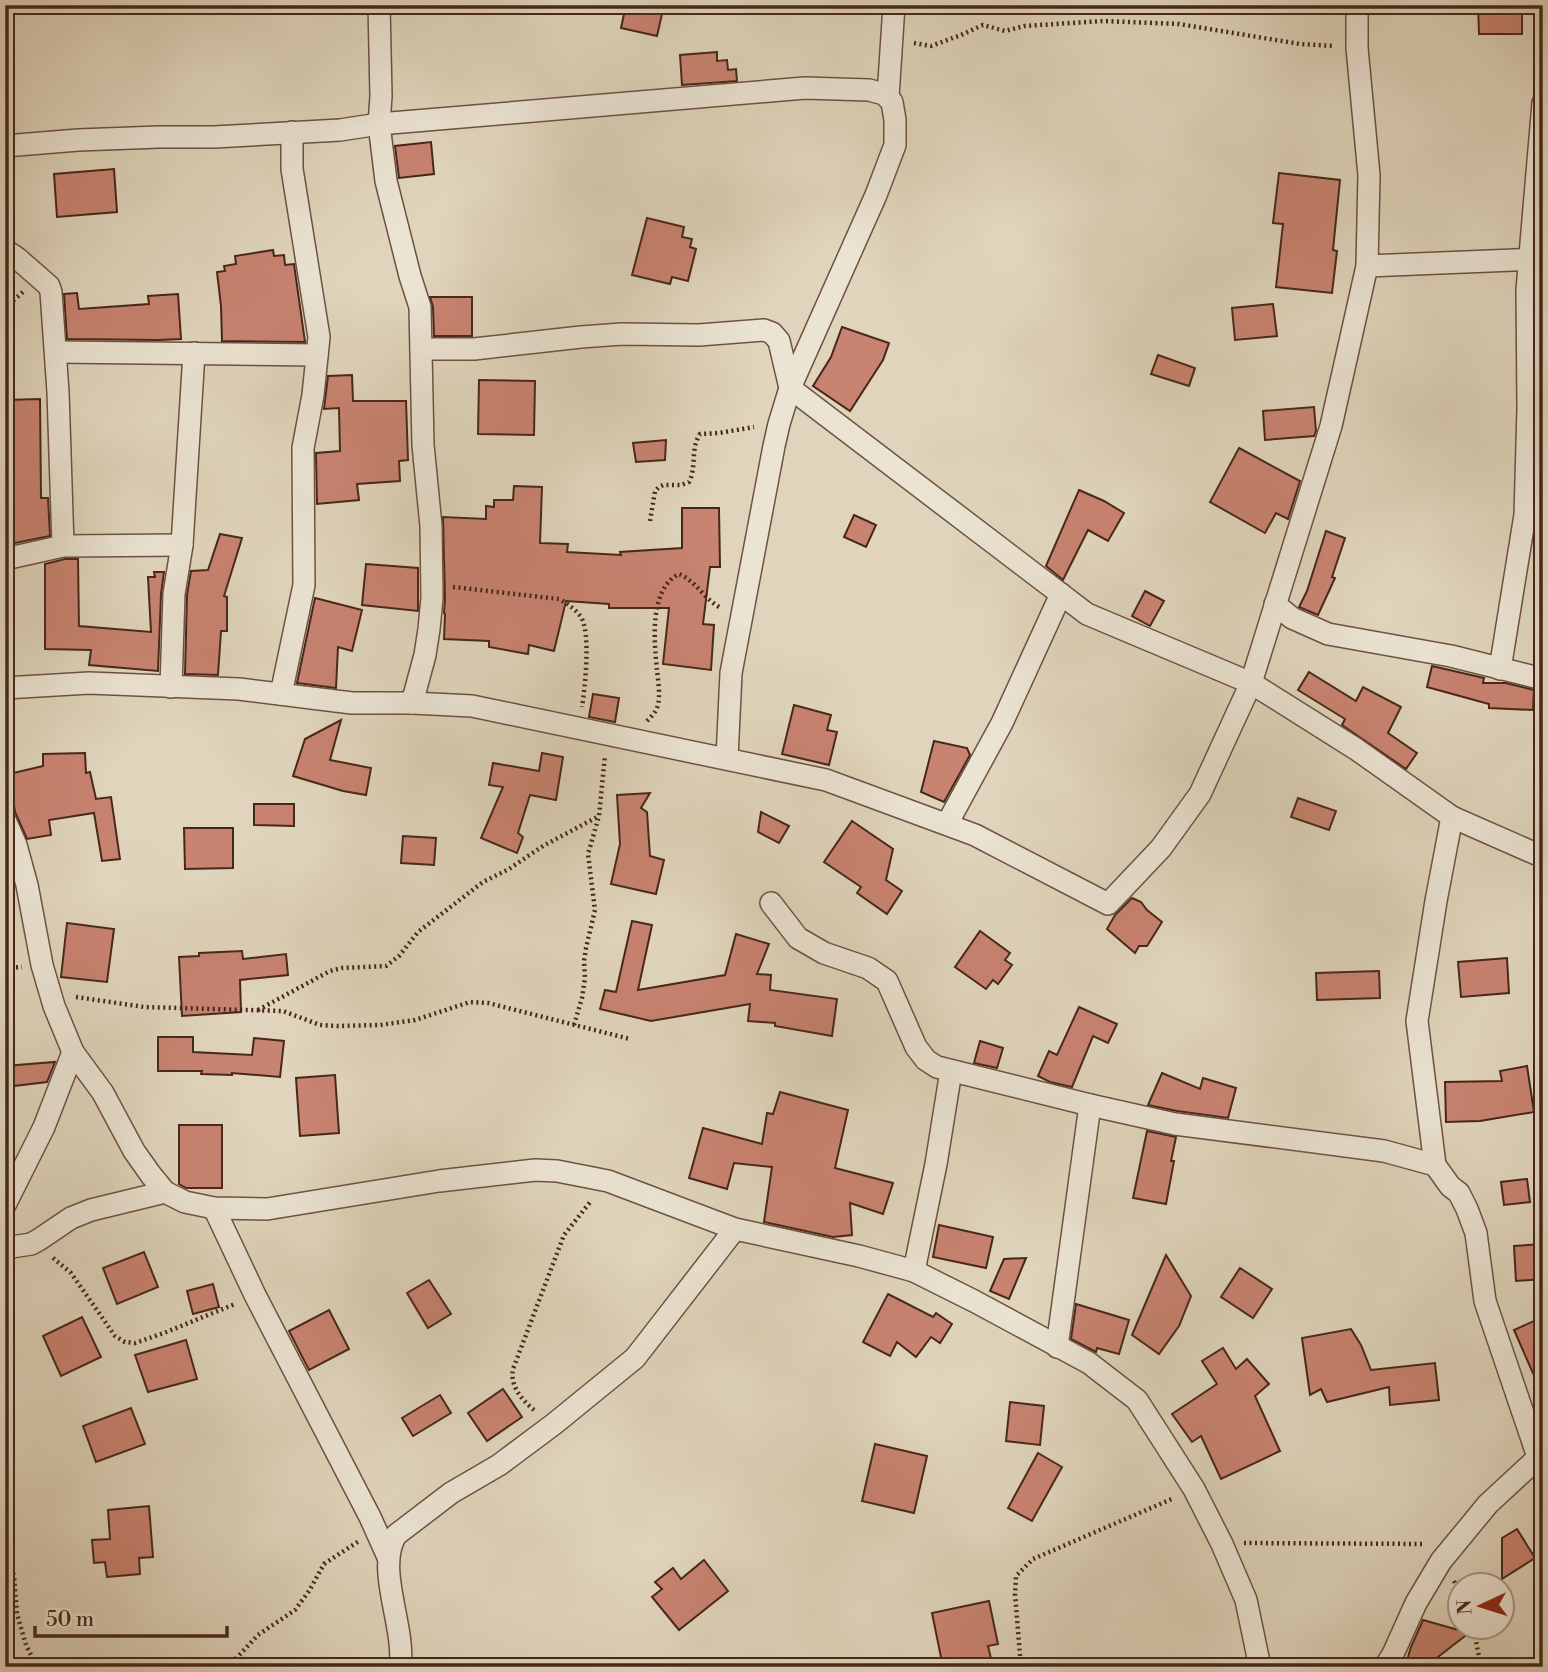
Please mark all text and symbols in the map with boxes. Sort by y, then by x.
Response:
north arrow [1446,1570,1516,1640]
scale bar [35,1595,228,1639]
text: N [1453,1599,1478,1615]
text: 50 m [46,1607,94,1633]

